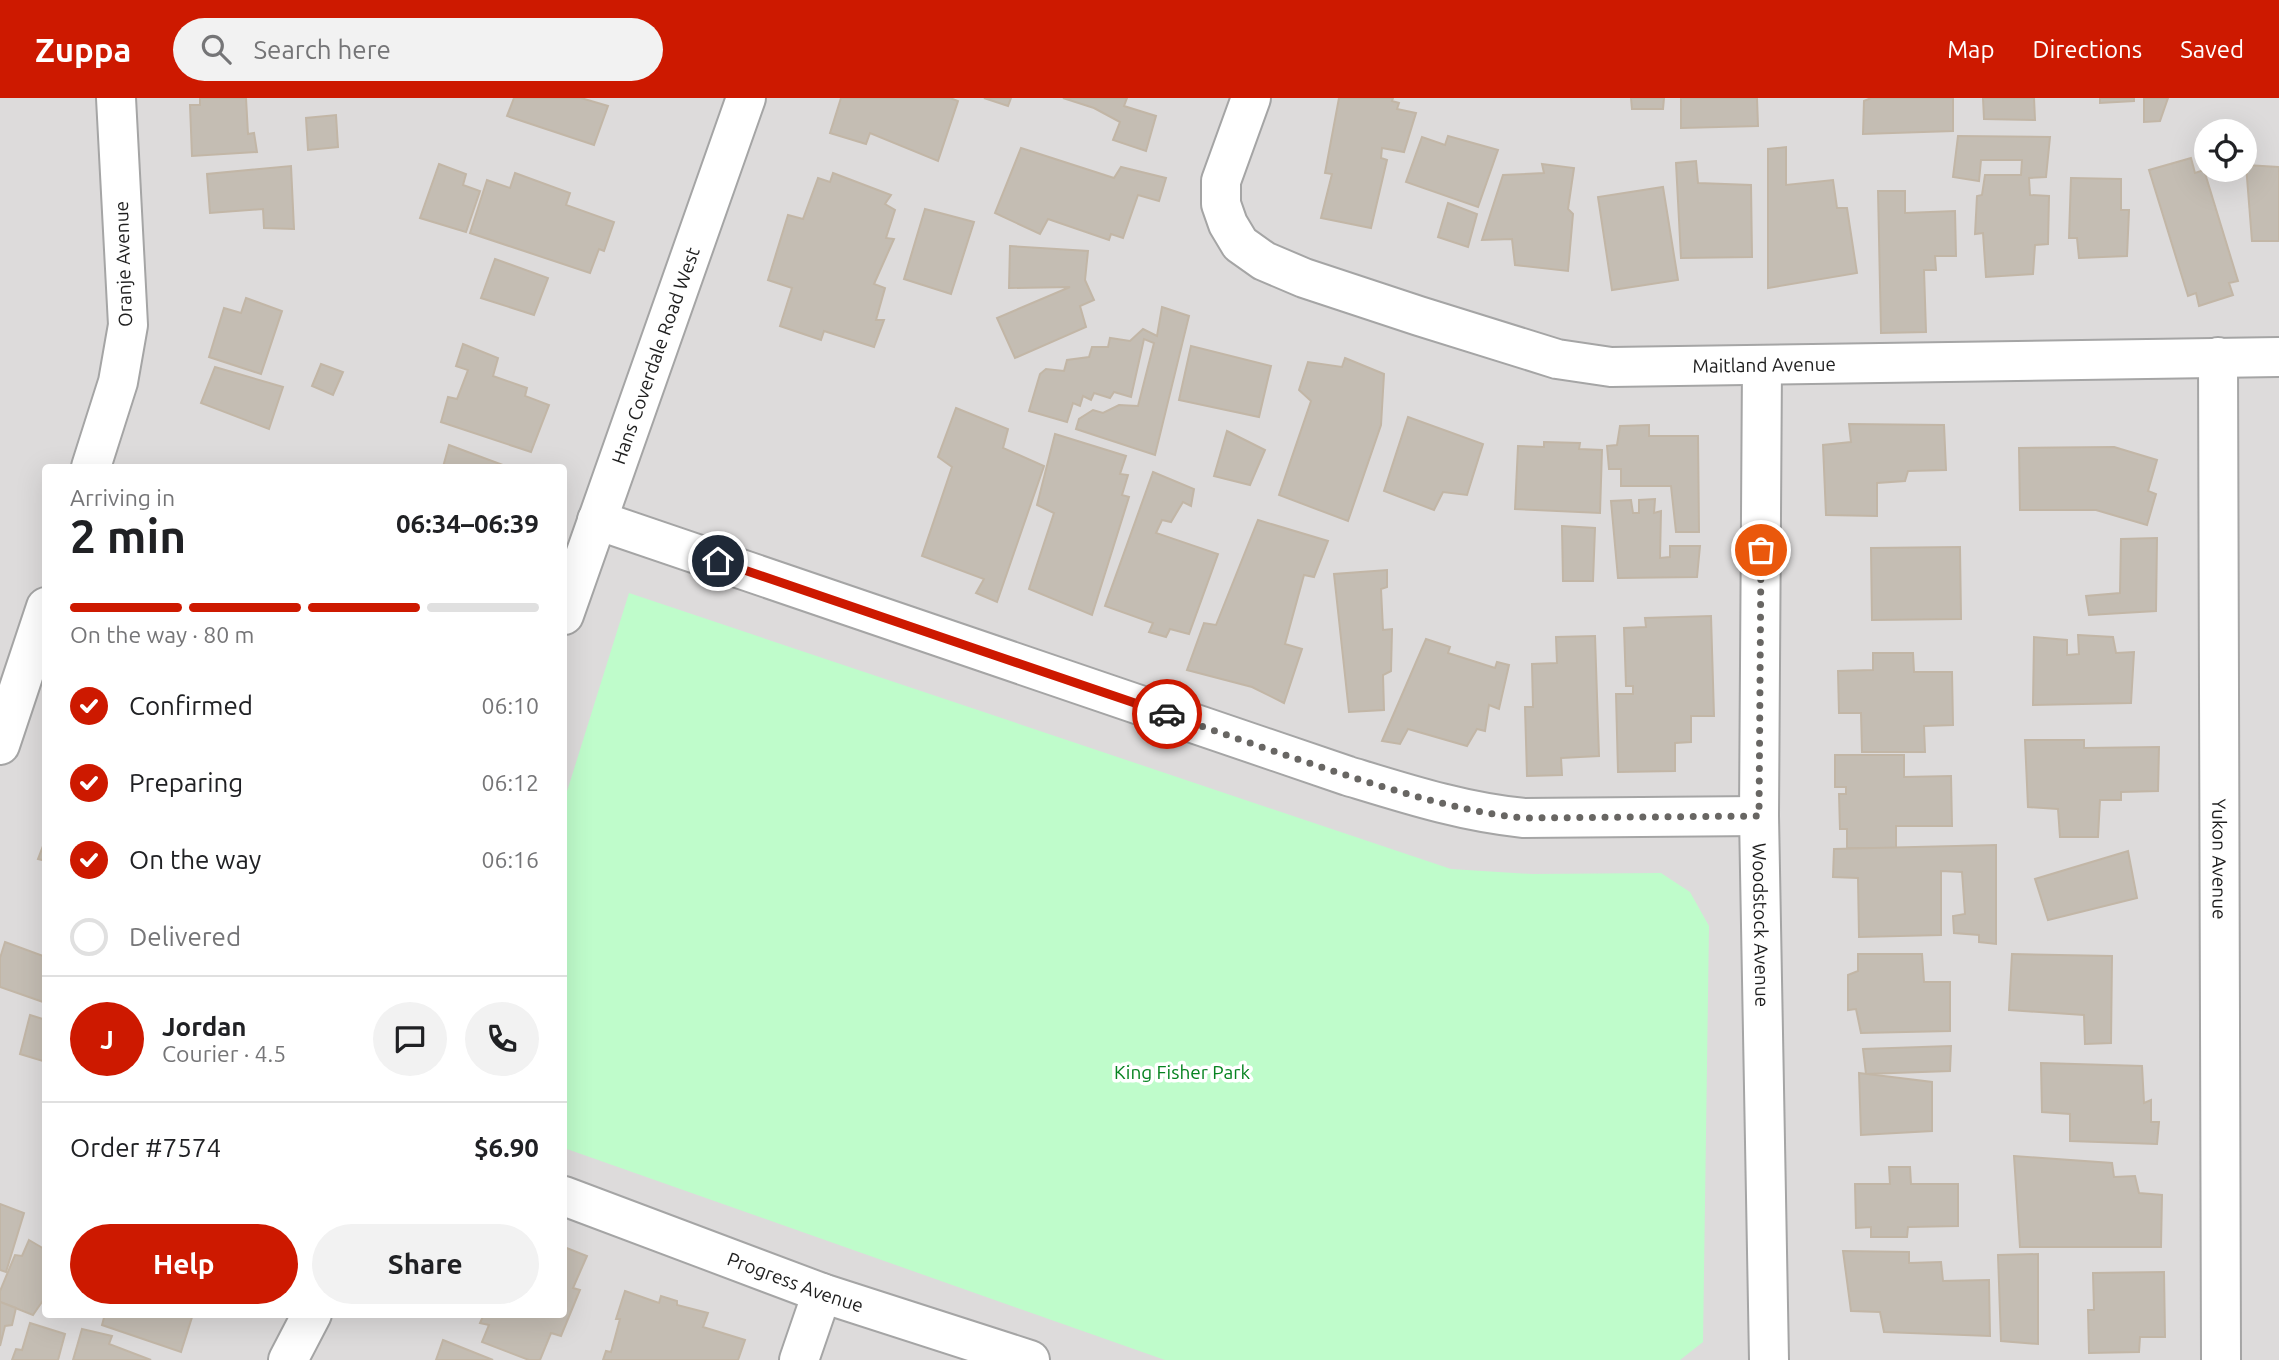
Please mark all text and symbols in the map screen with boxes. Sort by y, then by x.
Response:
search box [173,18,663,81]
icon: search [197,30,235,68]
text: Zuppa [35,31,131,68]
text: Search here [253,35,391,64]
text: Map [1947,36,1994,63]
text: Directions [2032,36,2142,63]
text: Saved [2180,36,2244,63]
map controls [2194,119,2257,182]
button: locate [2194,119,2257,182]
street label: Oranje Avenue [110,201,136,327]
street label: Hans Coverdale Road West [607,244,704,467]
street label: Maitland Avenue [1692,353,1836,377]
text: Arriving in [70,485,175,510]
text: 06:34–06:39 [396,509,539,538]
text: 2 min [70,510,186,562]
pin [1731,520,1791,580]
pin [688,531,748,591]
icon: bag [1742,531,1780,569]
icon: home [699,542,737,580]
text: On the way · 80 m [70,622,254,647]
courier [1132,679,1202,749]
icon: check [70,687,108,725]
text: Confirmed [129,691,253,720]
text: 06:10 [481,693,539,718]
icon: car [1148,695,1186,733]
icon: check [70,764,108,802]
text: Preparing [129,768,243,797]
text: 06:12 [481,770,539,795]
street label: Yukon Avenue [2208,798,2231,920]
icon: check [70,841,108,879]
street label: Woodstock Avenue [1748,843,1774,1007]
text: On the way [129,845,261,874]
text: 06:16 [481,847,539,872]
text: Delivered [129,922,241,951]
button: chat [373,1002,447,1076]
button: phone [465,1002,539,1076]
text: Jordan [162,1012,247,1041]
text: J [100,1025,114,1054]
text: Courier · 4.5 [162,1041,286,1066]
park label: King Fisher Park [1114,1061,1250,1083]
text: Order #7574 [70,1133,221,1162]
text: $6.90 [474,1133,539,1162]
button: Help [70,1224,298,1304]
button: Share [312,1224,539,1304]
street label: Progress Avenue [724,1247,866,1317]

